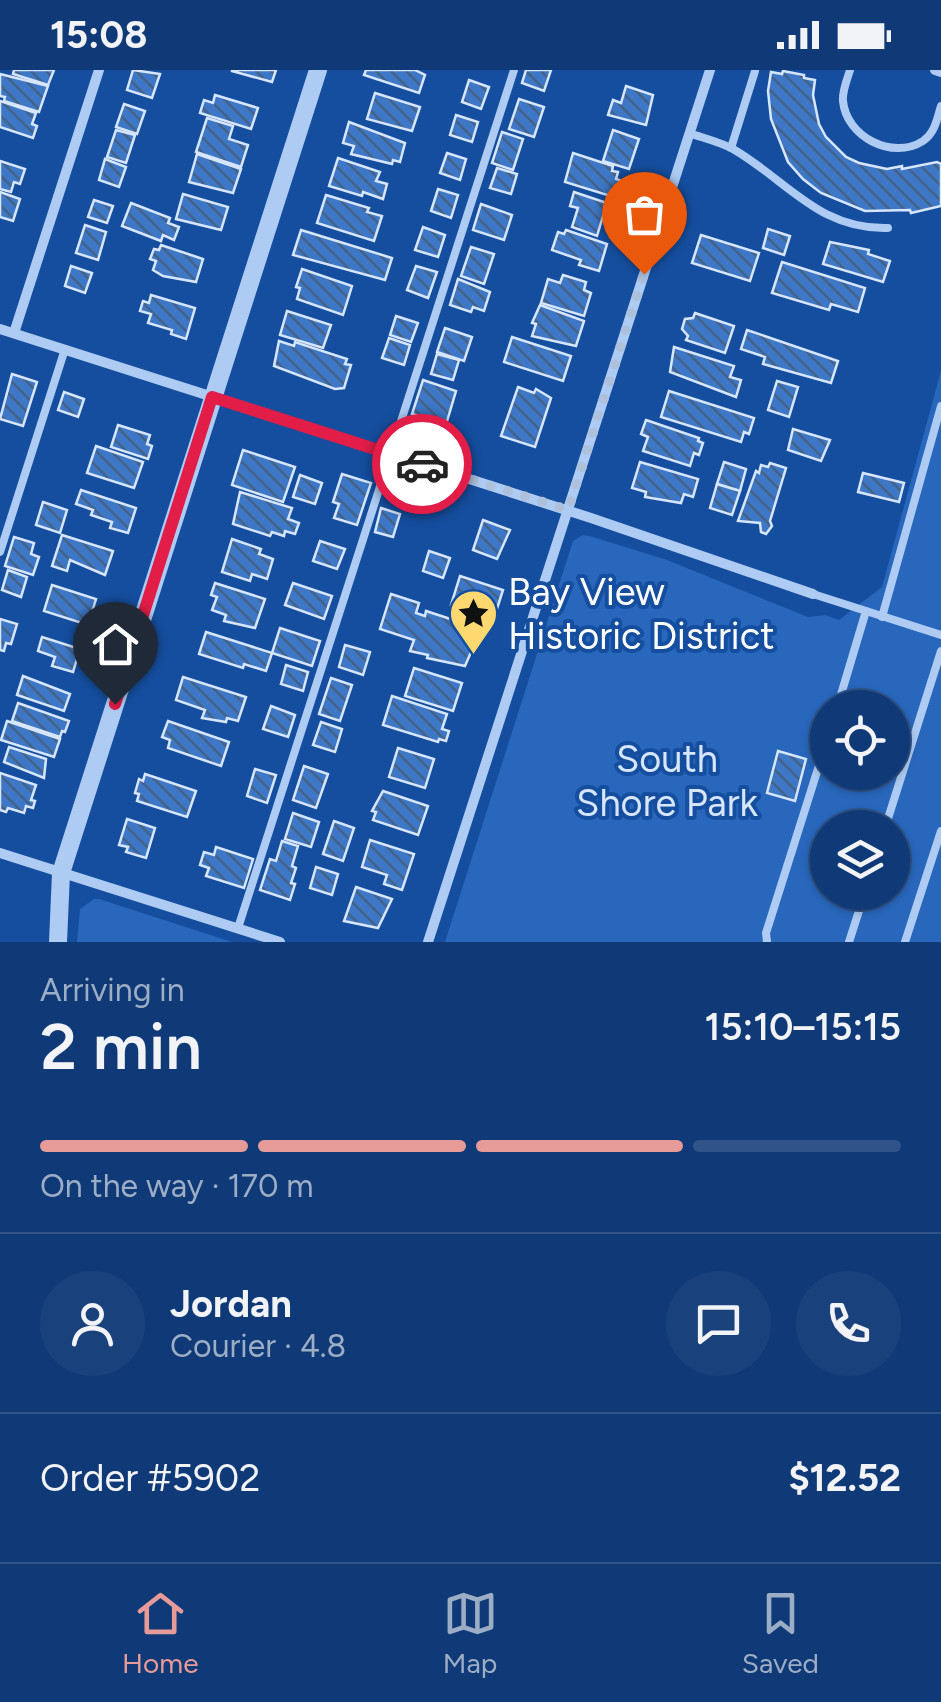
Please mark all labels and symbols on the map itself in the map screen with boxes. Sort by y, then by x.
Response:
pin [602,172,687,275]
courier [372,414,472,514]
place label: Bay View Historic District [508,569,775,659]
place icon: Bay View Historic District [447,588,499,656]
pin [73,602,158,705]
park label: South Shore Park [576,736,758,826]

